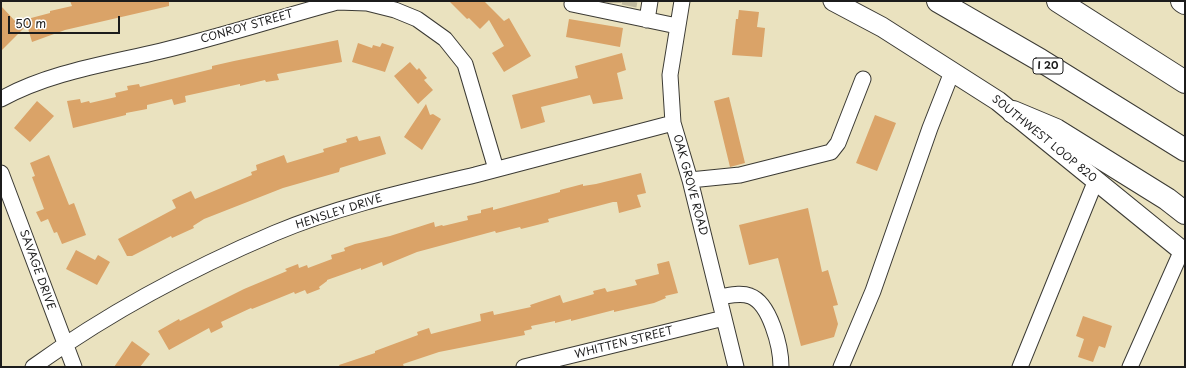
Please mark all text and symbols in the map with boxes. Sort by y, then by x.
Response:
street label: CONROY STREET [199,7,295,47]
scale bar [10,8,122,34]
text: 50 m [15,14,46,32]
road number: I 20 [1033,58,1063,74]
street label: SOUTHWEST LOOP 820 [989,93,1099,185]
street label: OAK GROVE ROAD [670,133,710,237]
street label: HENSLEY DRIVE [294,192,384,232]
street label: SAVAGE DRIVE [16,228,58,312]
street label: WHITTEN STREET [573,324,675,362]

